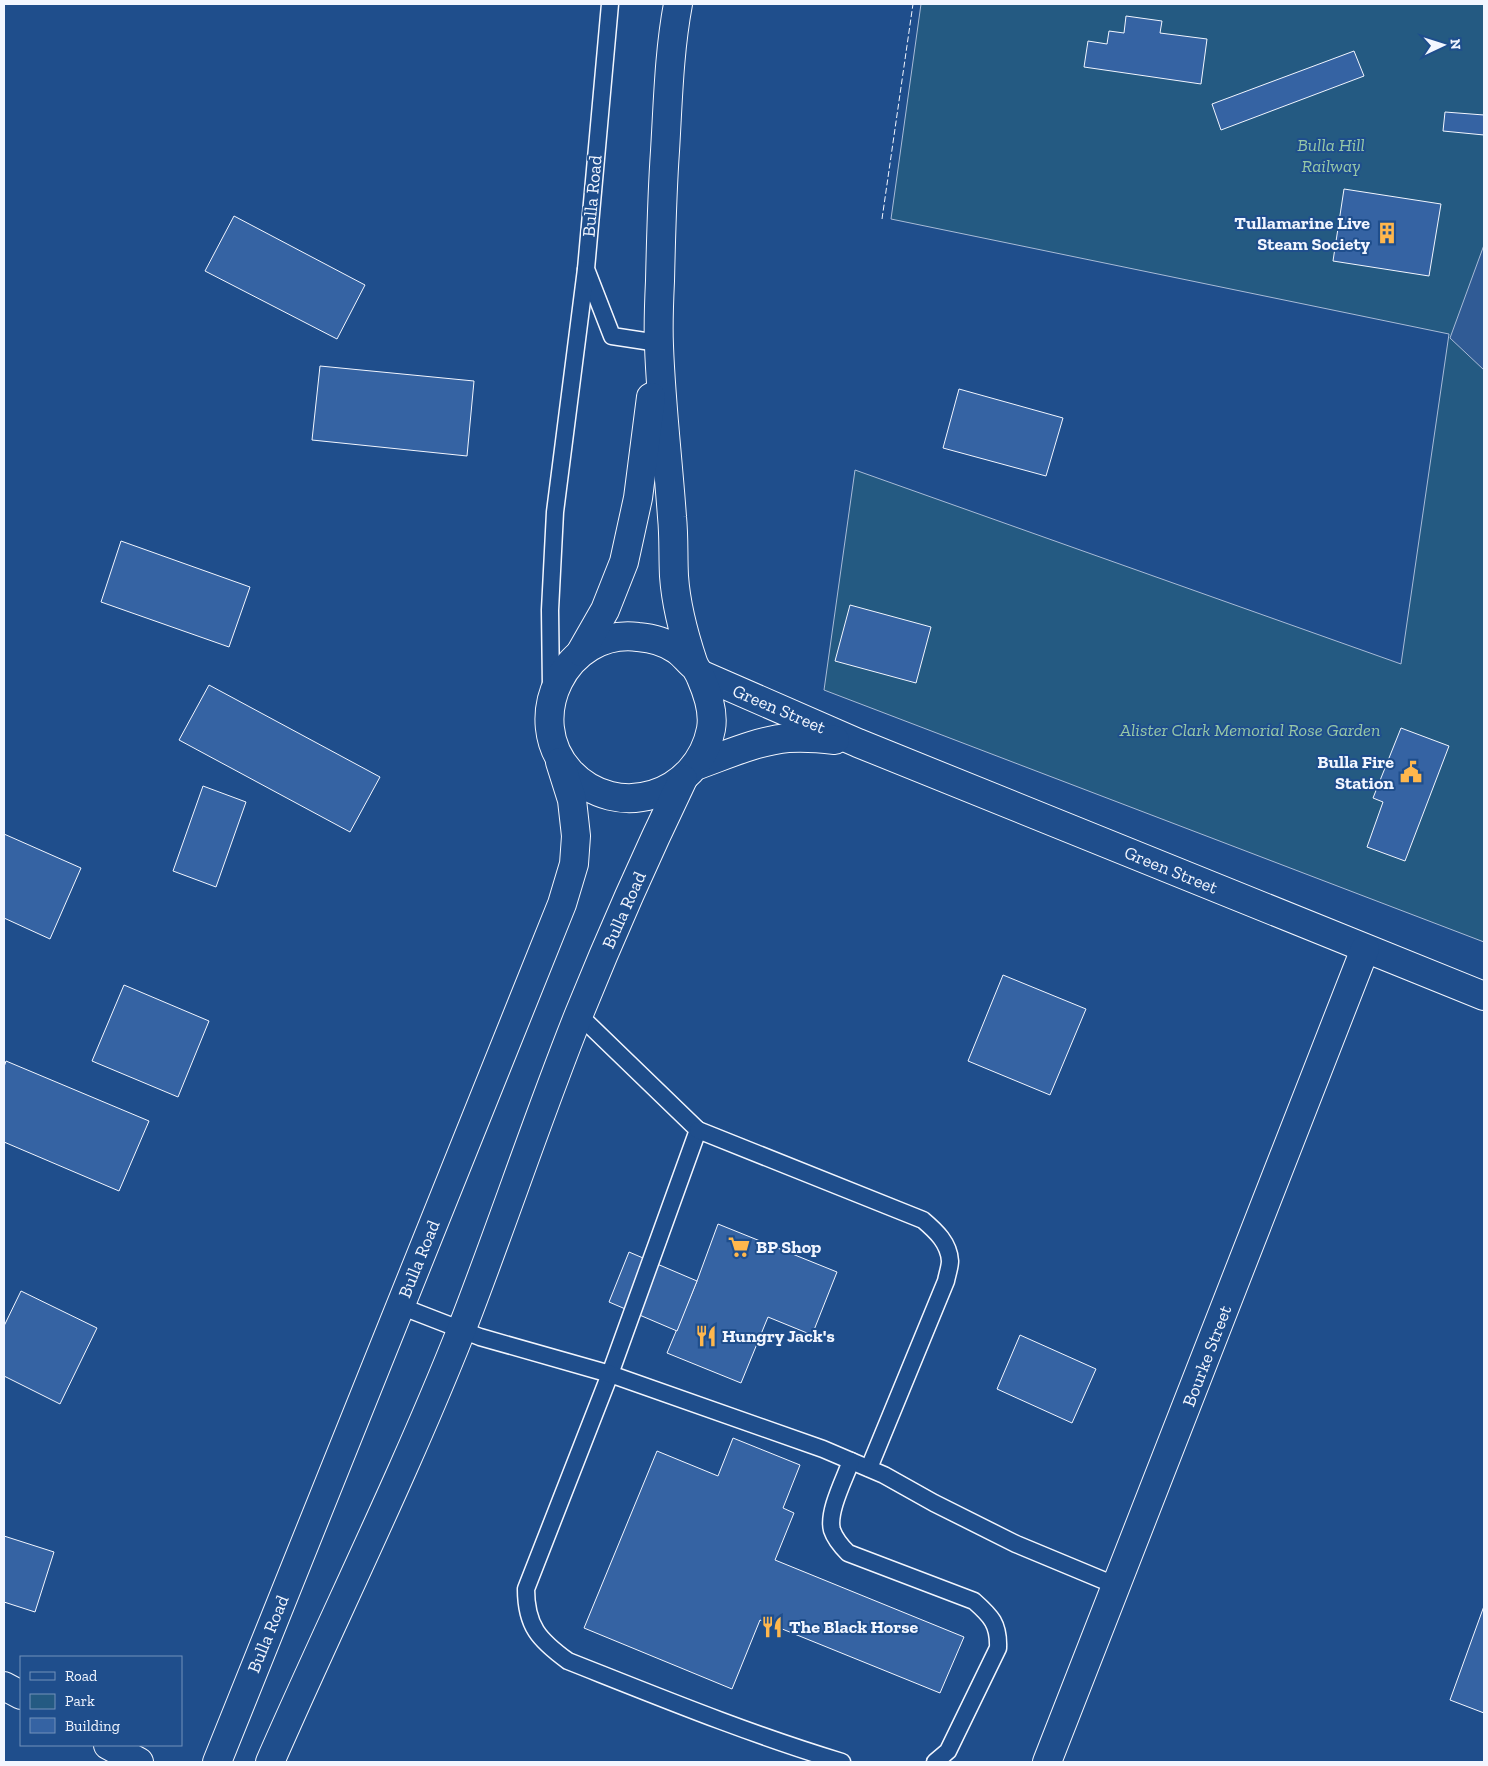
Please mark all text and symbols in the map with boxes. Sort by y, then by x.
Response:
north arrow [1418,20,1468,70]
text: N [1447,38,1464,50]
park label: Bulla Hill Railway [1297,134,1365,177]
street label: Bulla Road [577,154,607,238]
place label: Tullamarine Live Steam Society [1234,212,1370,255]
building icon: Tullamarine Live Steam Society [1374,220,1400,246]
street label: Green Street [729,680,829,739]
park label: Alister Clark Memorial Rose Garden [1119,719,1380,741]
place label: Bulla Fire Station [1317,751,1394,794]
public building icon: Bulla Fire Station [1398,759,1424,785]
street label: Green Street [1121,841,1221,899]
street label: Bulla Road [597,868,651,952]
street label: Bulla Road [393,1217,445,1301]
supermarket icon: BP Shop [726,1234,752,1260]
place label: BP Shop [756,1236,821,1258]
street label: Bourke Street [1178,1302,1237,1410]
restaurant icon: Hungry Jack's [693,1323,719,1349]
place label: Hungry Jack's [722,1325,835,1347]
street label: Bulla Road [242,1592,294,1676]
restaurant icon: The Black Horse [759,1614,785,1640]
place label: The Black Horse [789,1616,918,1638]
legend [20,1656,182,1746]
text: Road [65,1667,98,1685]
text: Park [65,1692,95,1710]
text: Building [65,1717,120,1735]

